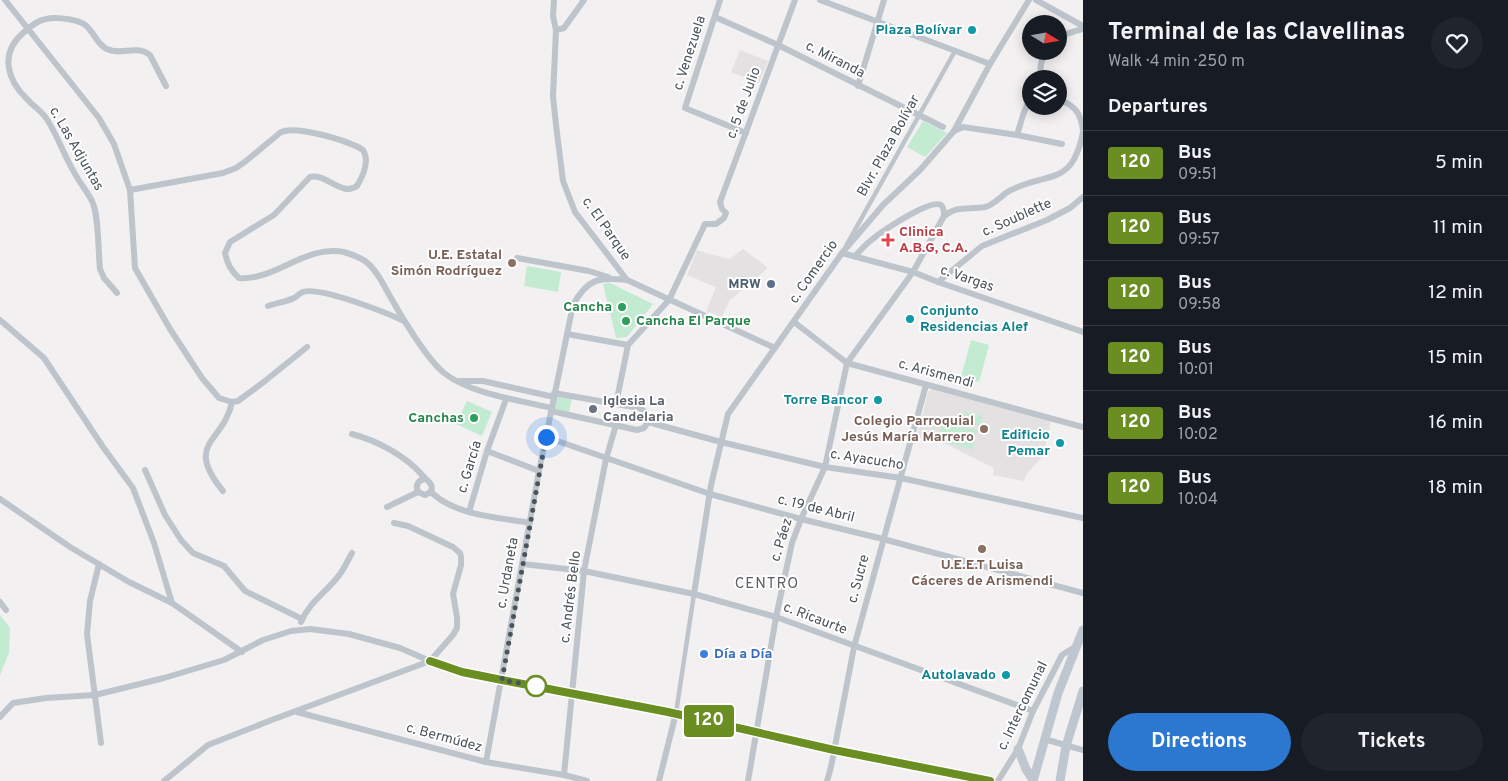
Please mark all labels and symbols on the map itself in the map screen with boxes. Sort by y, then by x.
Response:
street label: c. Venezuela [670,14,710,92]
north arrow [1022,15,1068,60]
place label: Plaza Bolívar [875,22,962,39]
marker: Plaza Bolívar [966,24,978,36]
street label: c. Miranda [802,38,868,82]
street label: c. 5 de Julio [723,65,765,141]
street label: Blvr. Plaza Bolívar [854,92,924,200]
street label: c. Las Adjuntas [45,104,107,194]
street label: c. El Parque [578,194,634,264]
street label: c. Soublette [980,195,1054,241]
place label: Clinica A.B.G, C.A. [899,224,968,257]
marker: Clinica A.B.G, C.A. [881,233,895,247]
street label: c. Comercio [786,237,842,307]
place label: U.E. Estatal Simón Rodríguez [391,247,502,280]
marker: U.E. Estatal Simón Rodríguez [506,257,518,269]
street label: c. Vargas [938,262,996,296]
place label: MRW [728,276,761,293]
marker: MRW [765,278,777,290]
place label: Cancha [563,299,612,316]
marker: Cancha [616,301,628,313]
place label: Conjunto Residencias Alef [920,303,1028,336]
place label: Cancha El Parque [636,313,751,330]
marker: Conjunto Residencias Alef [904,313,916,325]
marker: Cancha El Parque [620,315,632,327]
street label: c. Arismendi [896,356,976,392]
place label: Torre Bancor [783,392,868,409]
place label: Iglesia La Candelaria [603,393,674,426]
marker: Torre Bancor [872,394,884,406]
marker: Iglesia La Candelaria [587,403,599,415]
place label: Canchas [408,410,464,427]
marker: Canchas [468,412,480,424]
place label: Colegio Parroquial Jesús María Marrero [841,413,974,446]
marker: Colegio Parroquial Jesús María Marrero [978,423,990,435]
your location [534,425,559,450]
place label: Edificio Pemar [1001,427,1050,460]
marker: Edificio Pemar [1054,437,1066,449]
street label: c. García [454,439,486,495]
street label: c. Ayacucho [829,446,905,474]
street label: c. 19 de Abril [776,491,856,527]
street label: c. Páez [767,516,797,564]
street label: c. Urdaneta [493,536,523,610]
marker: U.E.E.T Luisa Cáceres de Arismendi [976,543,988,555]
street label: c. Andrés Bello [557,550,585,644]
street label: c. Sucre [844,553,874,605]
place label: U.E.E.T Luisa Cáceres de Arismendi [911,557,1053,590]
district label: CENTRO [735,575,799,594]
street label: c. Ricaurte [781,599,849,639]
place label: Día a Día [714,646,772,663]
marker: Día a Día [698,648,710,660]
street label: c. Intercomunal [994,659,1052,753]
place label: Autolavado [921,667,996,684]
marker: Autolavado [1000,669,1012,681]
unlabelled marker [525,675,547,697]
line badge: 120 [680,705,738,737]
street label: c. Bermúdez [404,720,484,756]

